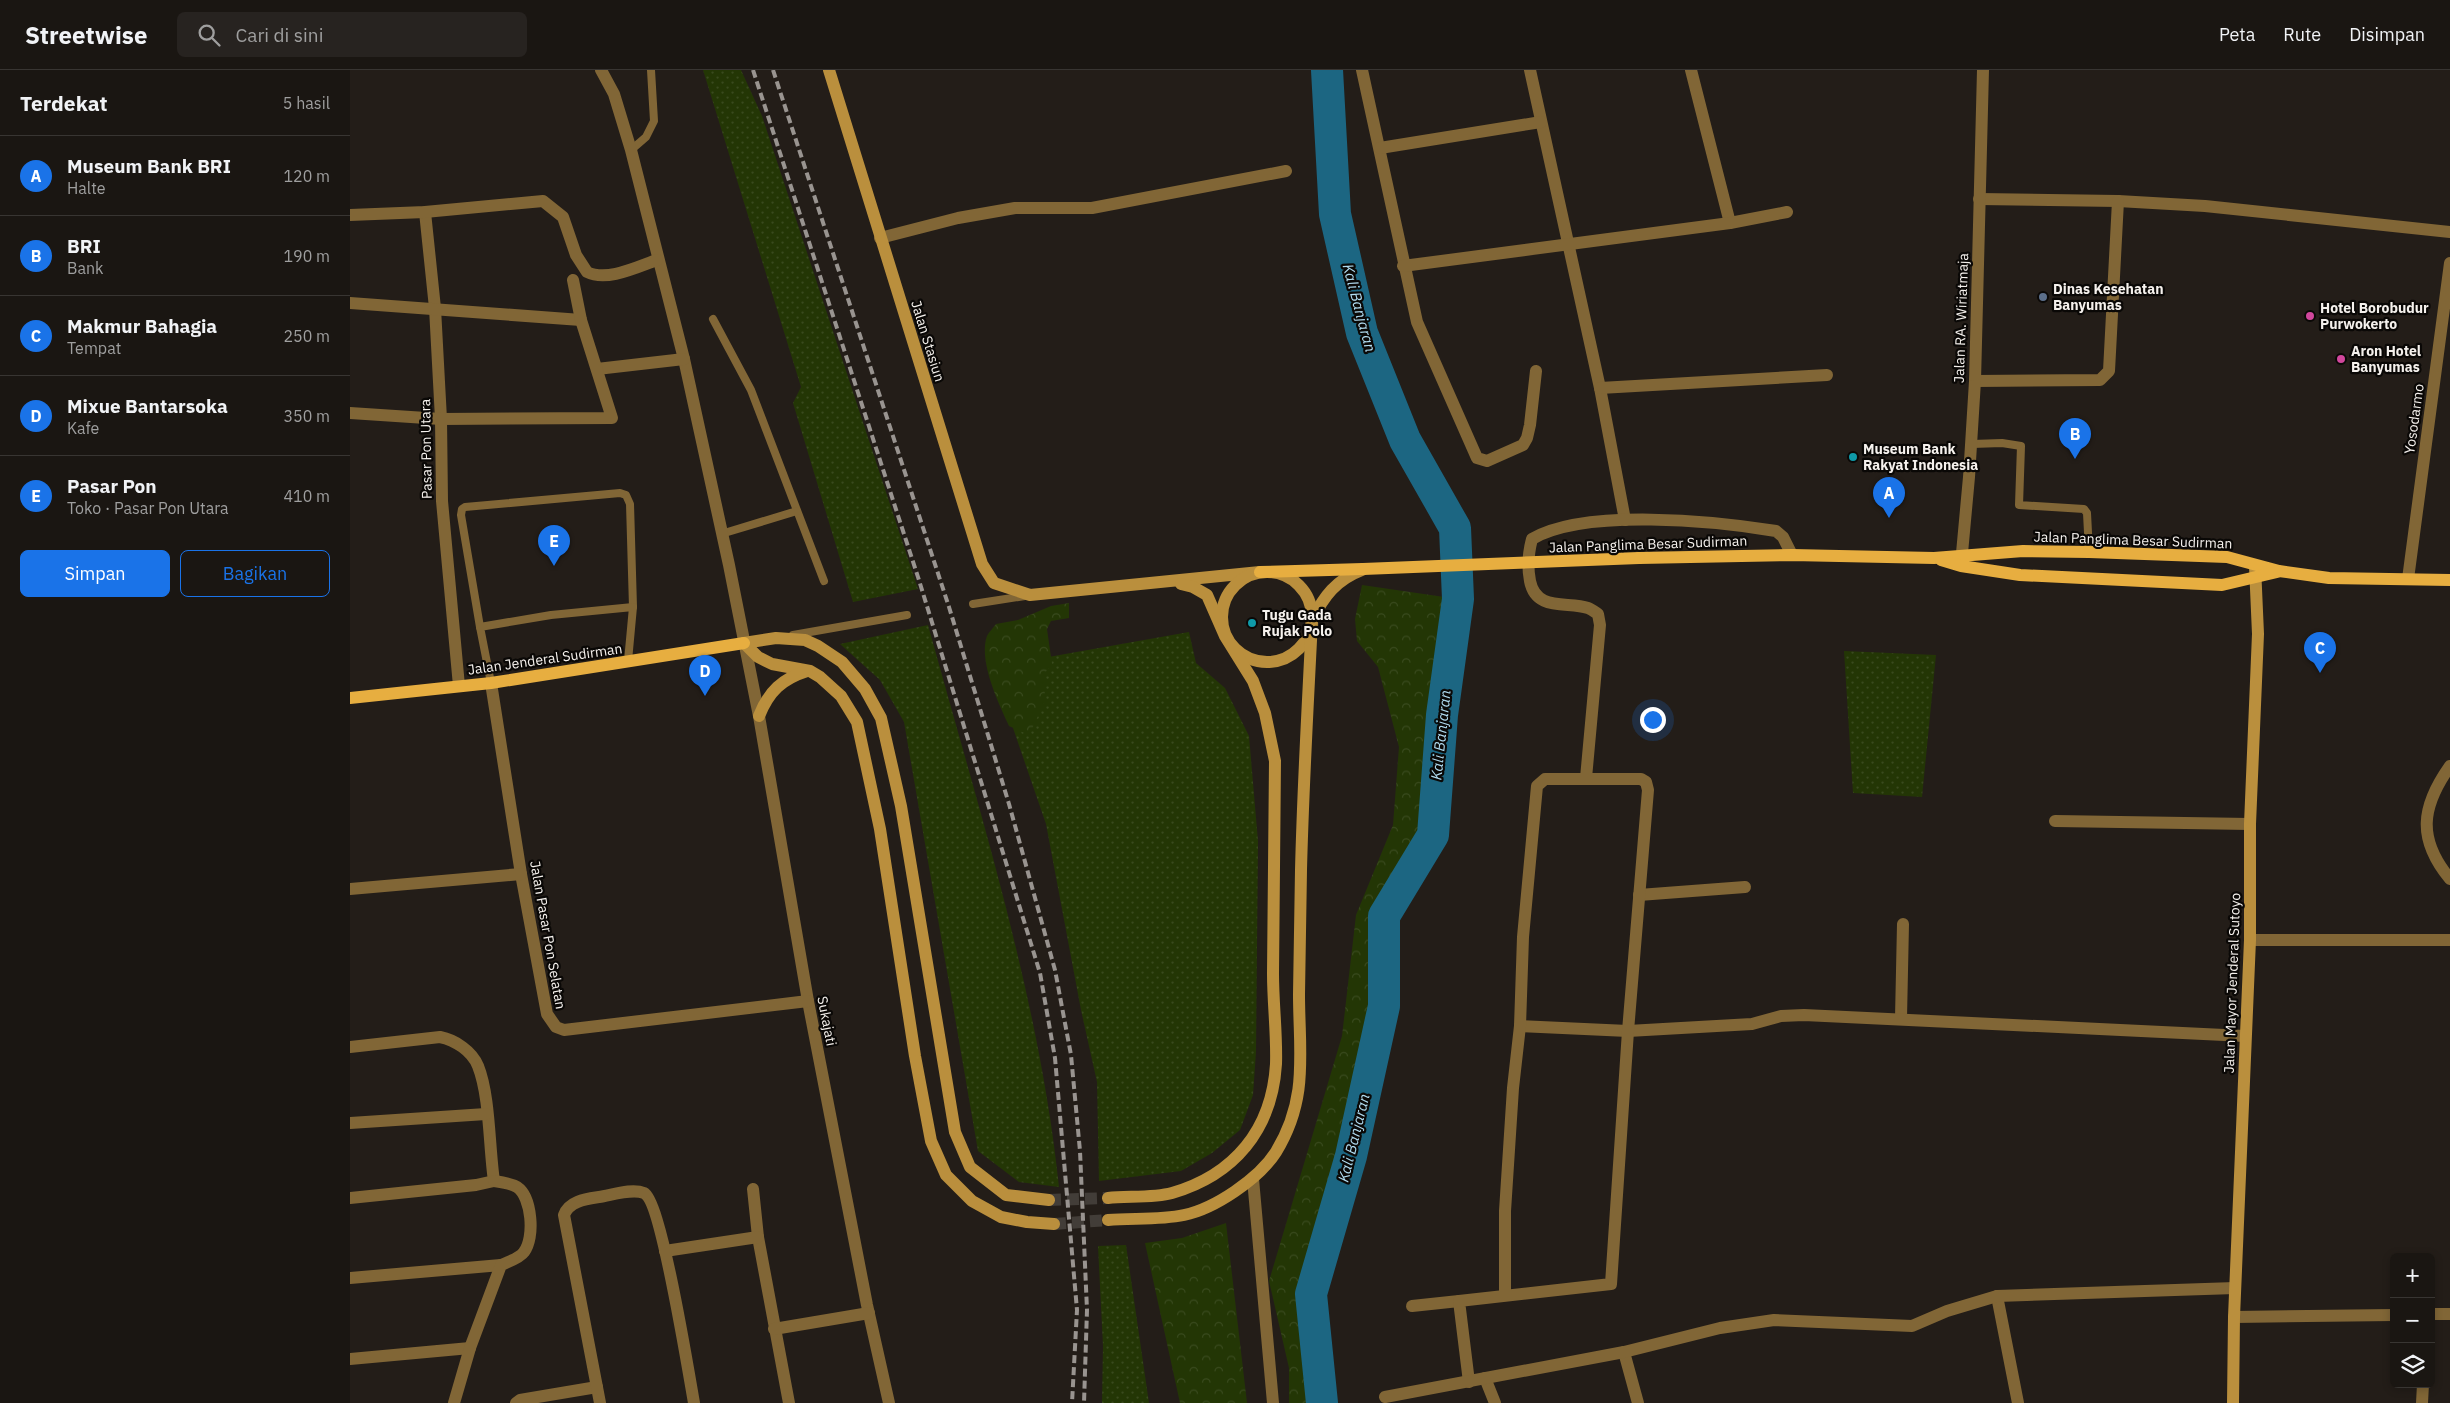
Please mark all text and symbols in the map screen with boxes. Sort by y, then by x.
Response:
search box [177,12,527,57]
text: Streetwise [25,19,147,51]
icon: search [195,21,223,49]
text: Cari di sini [235,23,323,47]
text: Peta [2219,23,2255,46]
text: Rute [2283,23,2321,46]
text: Disimpan [2349,23,2425,46]
text: Terdekat [20,89,108,117]
text: 5 hasil [283,93,330,113]
text: Museum Bank BRI [67,154,231,178]
text: A [31,166,41,186]
text: 120 m [283,166,330,186]
text: Halte [67,178,105,198]
text: BRI [67,234,101,258]
text: B [31,246,41,266]
text: 190 m [283,246,330,266]
street label: Jalan RA. Wiriatmaja [1950,252,1972,383]
text: Bank [67,258,104,278]
water label: Kali Banjaran [1339,262,1380,354]
place label: Dinas Kesehatan Banyumas [2053,280,2164,314]
marker: Dinas Kesehatan Banyumas [2037,291,2049,303]
street label: Jalan Stasiun [907,298,949,384]
place label: Hotel Borobudur Purwokerto [2320,299,2429,333]
marker: Hotel Borobudur Purwokerto [2304,310,2316,322]
text: Makmur Bahagia [67,314,217,338]
text: C [31,326,41,346]
text: 250 m [283,326,330,346]
text: Tempat [67,338,121,358]
place label: Aron Hotel Banyumas [2351,342,2421,376]
marker: Aron Hotel Banyumas [2335,353,2347,365]
street label: Yosodarmo [2400,382,2428,455]
text: Mixue Bantarsoka [67,394,228,418]
street label: Pasar Pon Utara [416,398,436,499]
text: D [30,406,42,426]
text: 350 m [283,406,330,426]
text: Kafe [67,418,99,438]
pin: B [2059,418,2091,459]
place label: Museum Bank Rakyat Indonesia [1863,440,1978,474]
marker: Museum Bank Rakyat Indonesia [1847,451,1859,463]
text: Pasar Pon [67,474,157,498]
pin: A [1873,477,1905,518]
text: E [31,486,41,506]
text: 410 m [283,486,330,506]
text: Toko · Pasar Pon Utara [67,498,229,518]
pin: E [538,525,570,566]
street label: Jalan Panglima Besar Sudirman [2033,528,2233,552]
street label: Jalan Panglima Besar Sudirman [1548,532,1748,556]
button: Simpan [20,550,170,597]
button: Bagikan [180,550,330,597]
place label: Tugu Gada Rujak Polo [1262,606,1332,640]
marker: Tugu Gada Rujak Polo [1246,617,1258,629]
pin: C [2304,632,2336,673]
street label: Jalan Jenderal Sudirman [467,639,623,679]
pin: D [689,655,721,696]
water label: Kali Banjaran [1426,689,1455,781]
your location [1640,707,1666,733]
street label: Jalan Pasar Pon Selatan [526,859,570,1011]
street label: Jalan Mayor Jenderal Sutoyo [2220,892,2244,1074]
street label: Sukajati [813,995,841,1047]
water label: Kali Banjaran [1333,1092,1374,1184]
map controls [2390,1253,2435,1388]
button: + [2390,1253,2435,1298]
button: − [2390,1298,2435,1343]
button: layers [2390,1343,2435,1388]

